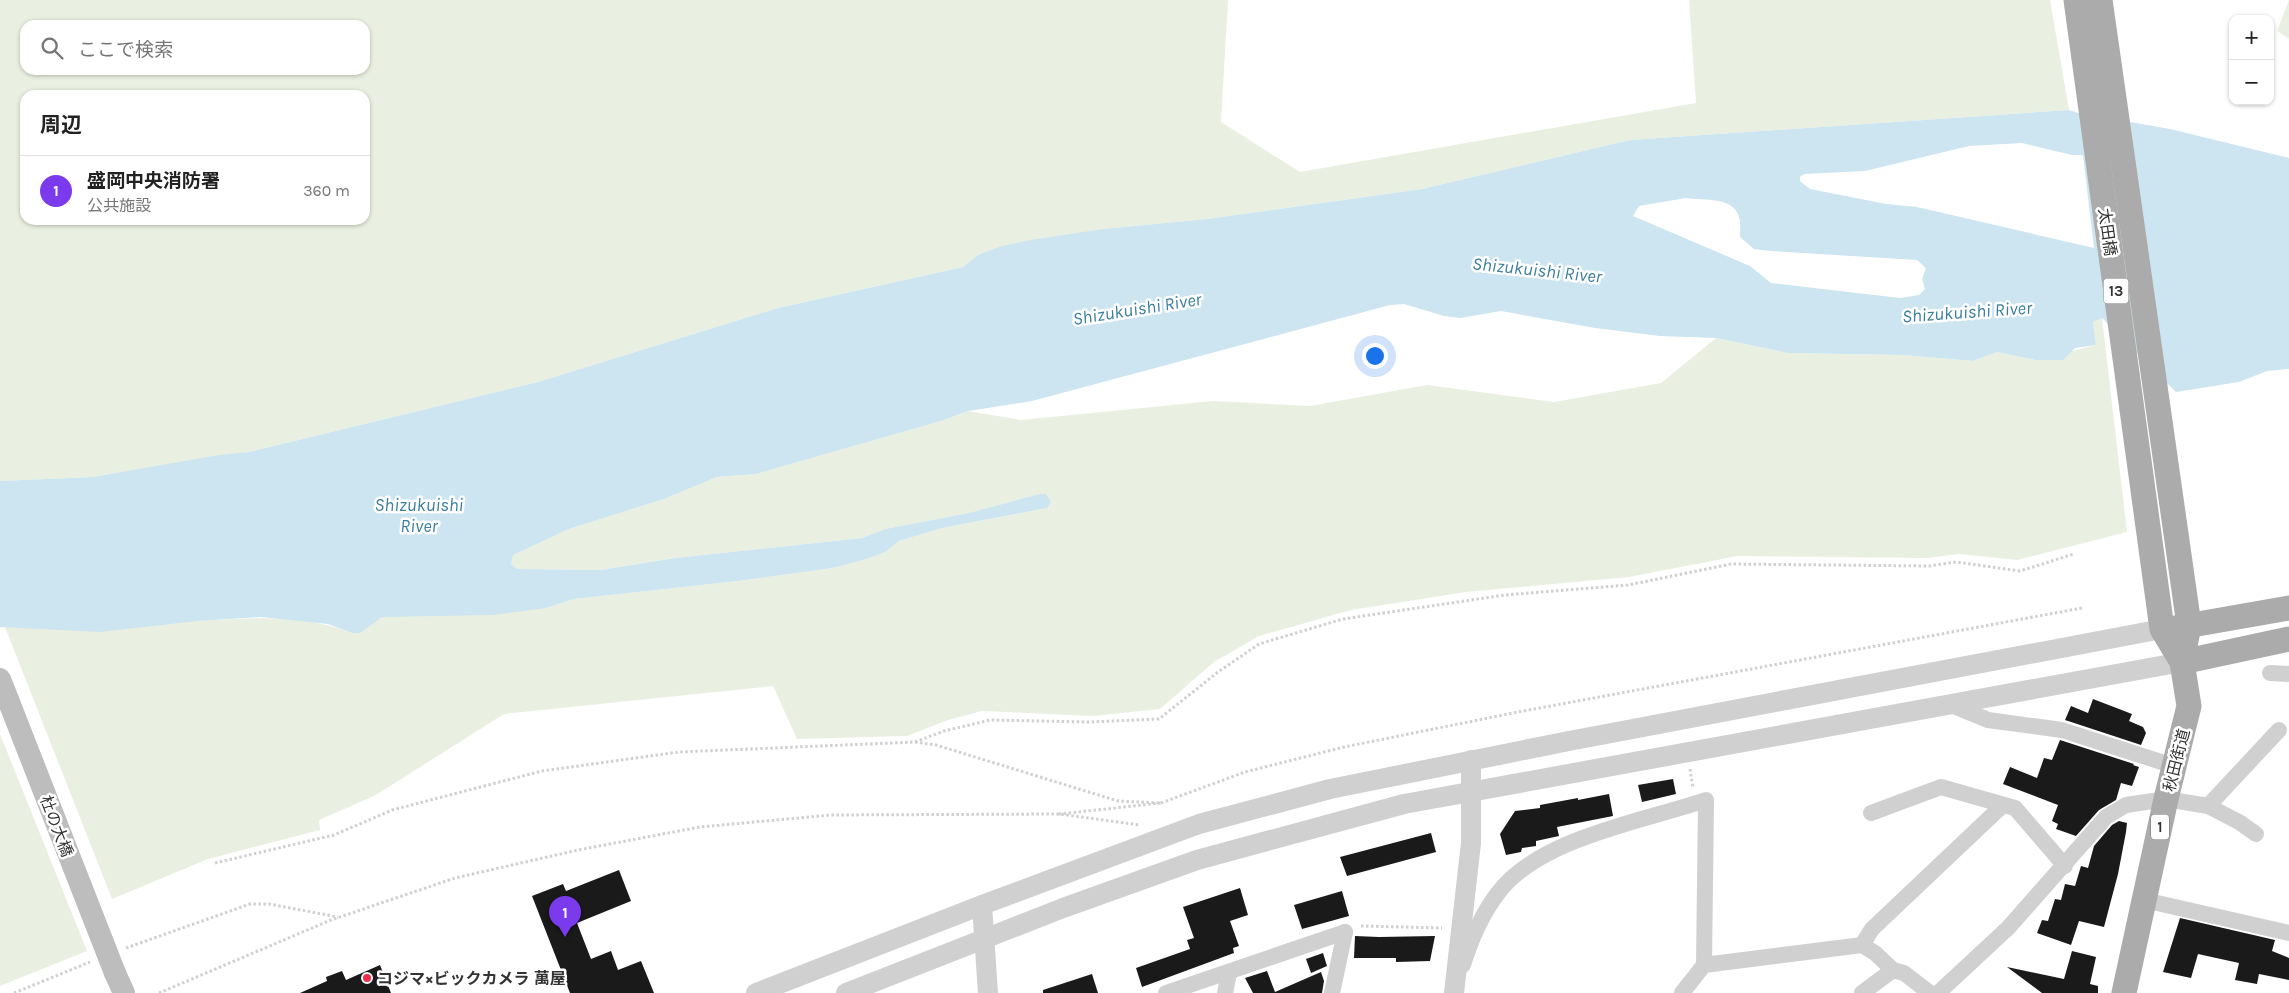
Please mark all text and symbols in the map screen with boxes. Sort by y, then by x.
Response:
map controls [2229,15,2274,105]
button: + [2229,15,2274,60]
search box [20,20,370,75]
icon: search [38,34,66,62]
text: ここで検索 [78,39,173,61]
button: − [2229,60,2274,105]
text: 周辺 [40,113,82,137]
text: 盛岡中央消防署 [87,170,220,192]
text: 1 [53,181,59,200]
text: 360 m [303,181,350,200]
text: 公共施設 [87,196,151,215]
street label: 太田橋 [2095,207,2120,257]
water label: Shizukuishi River [1471,252,1604,288]
road number: 13 [2104,278,2128,304]
water label: Shizukuishi River [1071,288,1204,330]
water label: Shizukuishi River [1901,296,2034,328]
your location [1362,343,1388,369]
water label: Shizukuishi River [375,494,464,537]
street label: 秋田街道 [2160,727,2193,793]
street label: 杜の大橋 [36,793,77,859]
road number: 1 [2151,814,2169,840]
pin: 1 [549,896,581,937]
place label: コジマ×ビックカメラ 萬屋 [377,969,566,988]
marker: コジマ×ビックカメラ 萬屋 [361,972,373,984]

